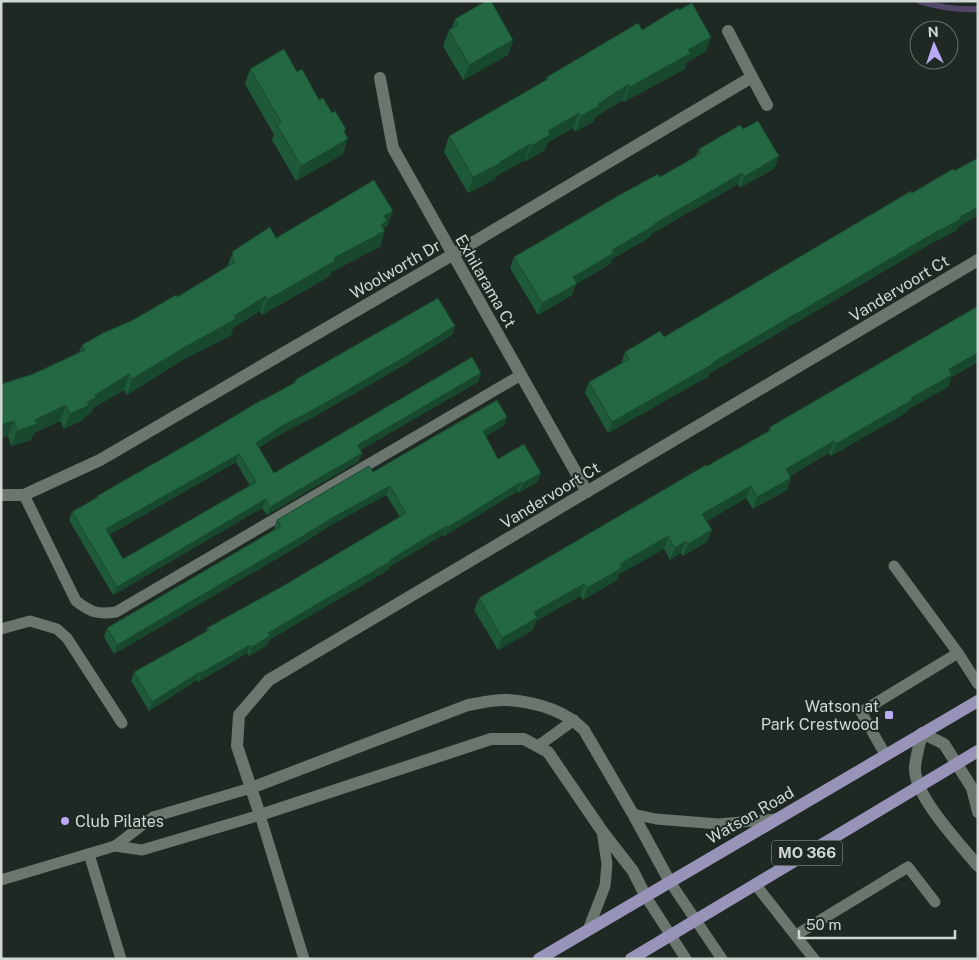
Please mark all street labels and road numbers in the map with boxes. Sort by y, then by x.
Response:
street label: Exhilarama Ct [451,231,520,331]
street label: Woolworth Dr [347,236,444,303]
street label: Vandervoort Ct [846,251,952,326]
street label: Vandervoort Ct [497,458,603,533]
street label: Watson Road [703,783,797,848]
road number: MO 366 [772,840,842,866]

